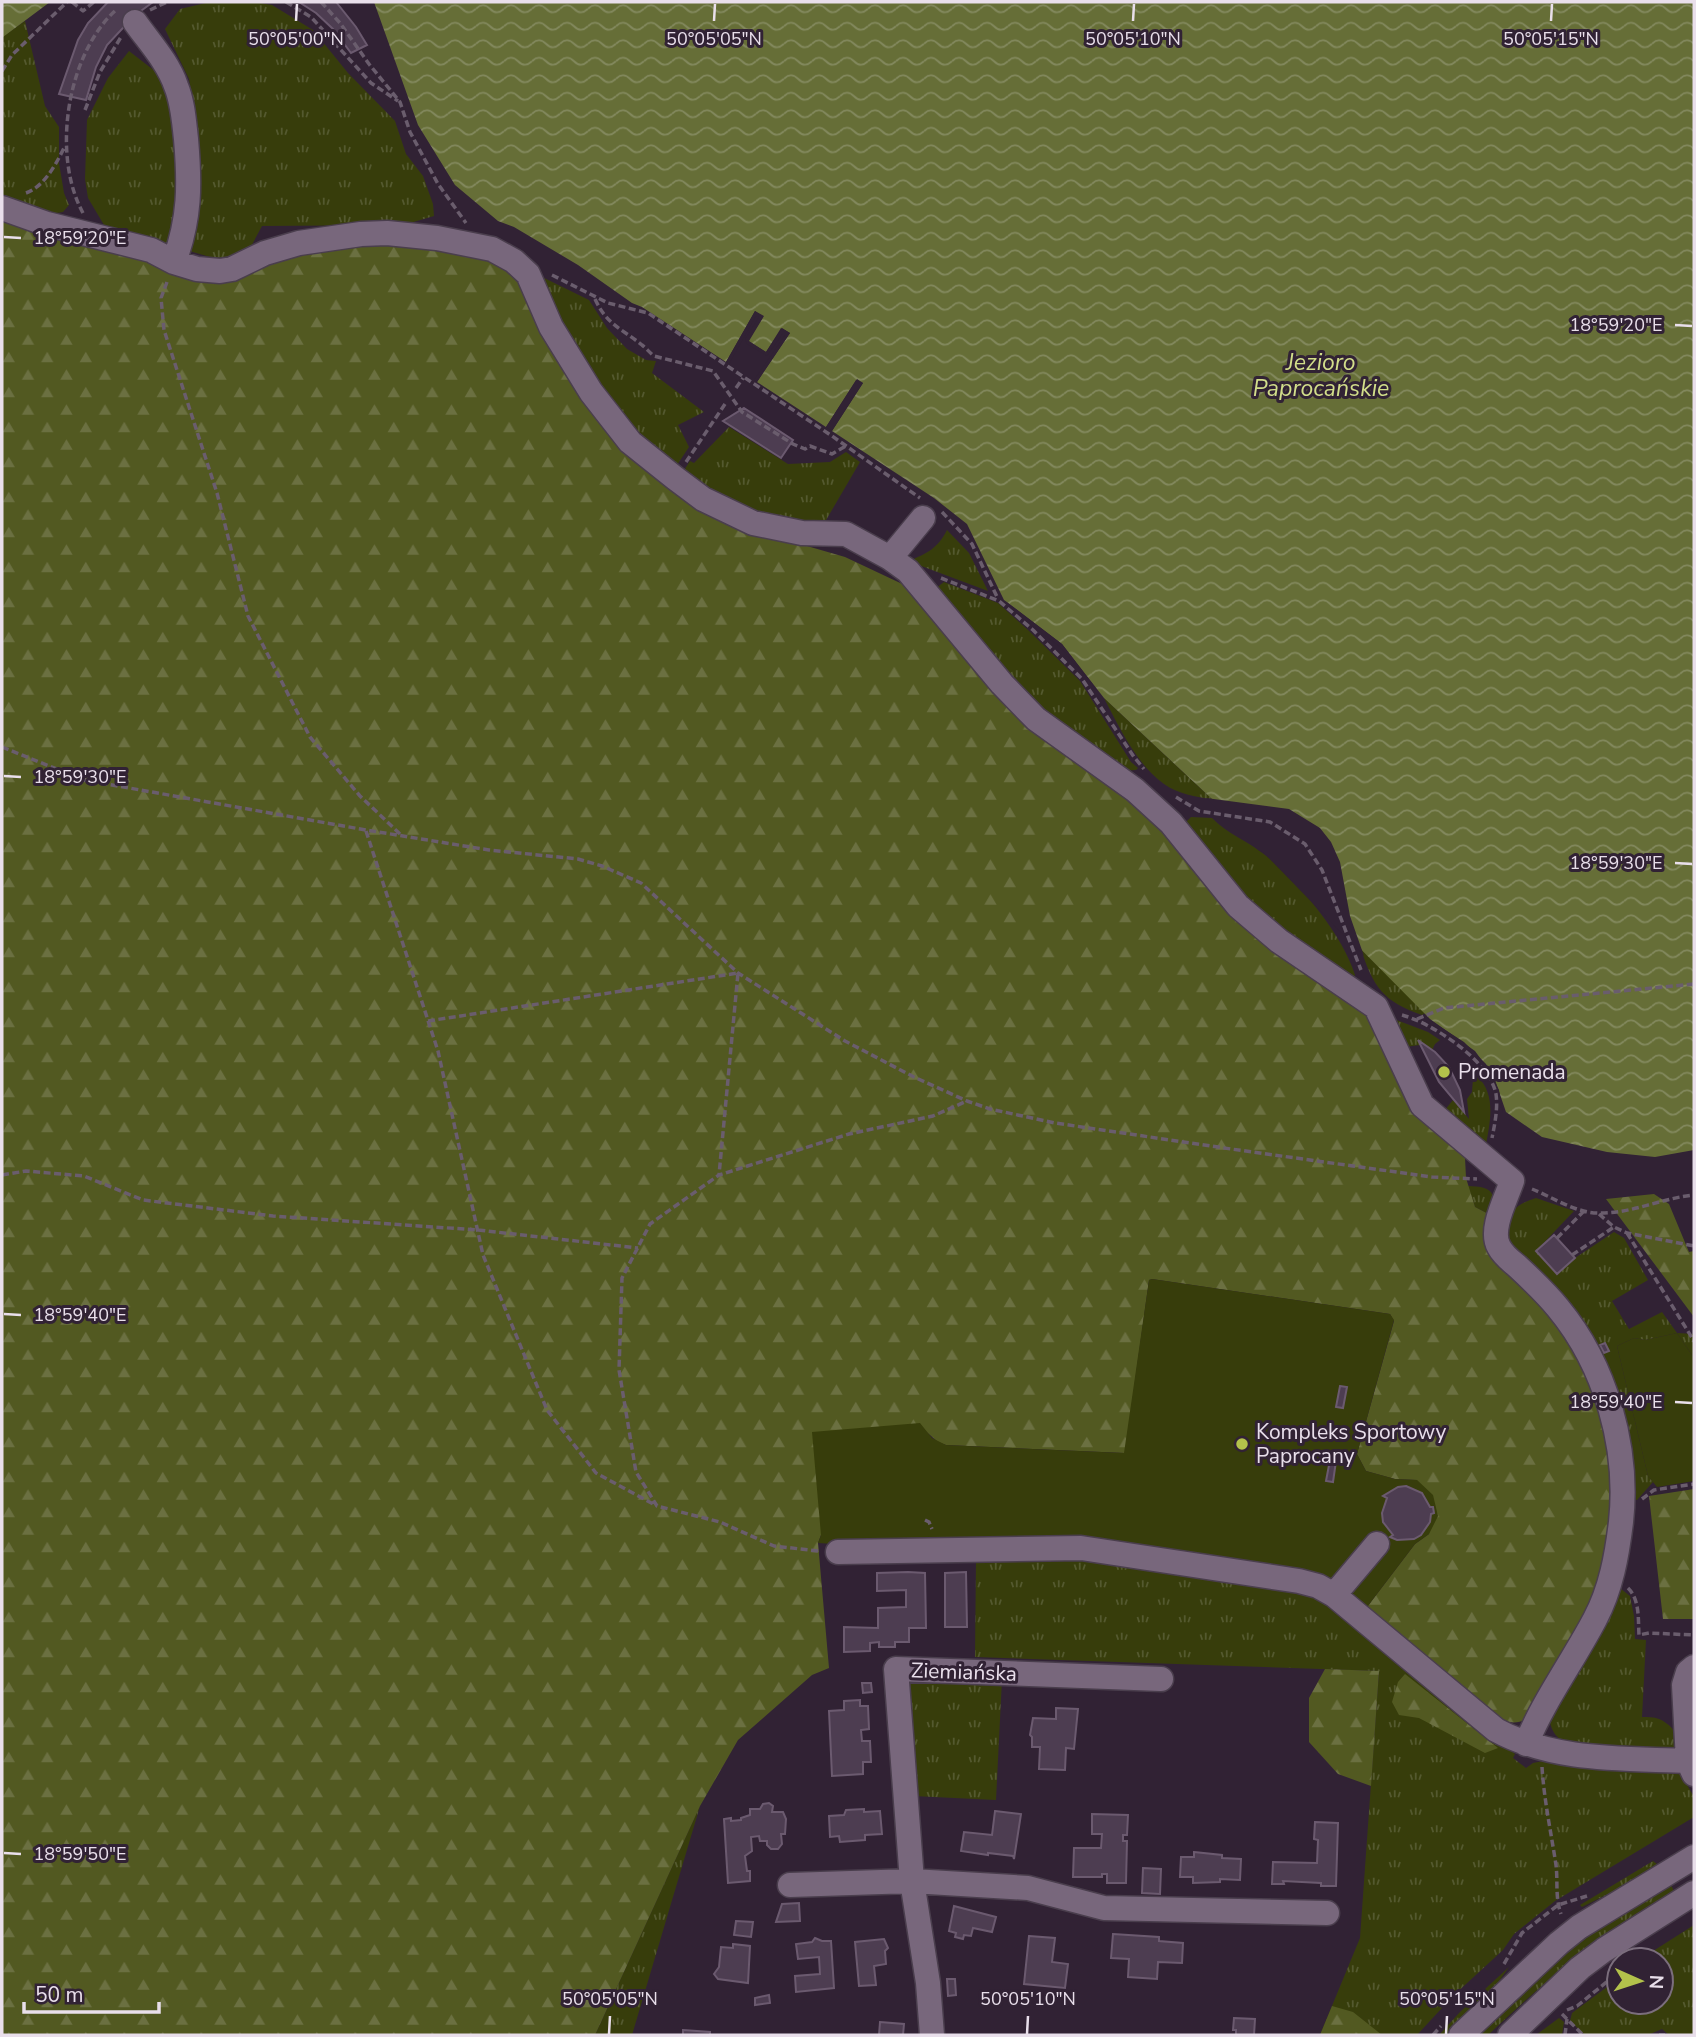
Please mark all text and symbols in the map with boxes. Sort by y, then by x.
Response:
text: 50°05'00"N [248,27,344,51]
text: 50°05'05"N [666,27,762,51]
text: 50°05'10"N [1085,27,1181,51]
text: 50°05'15"N [1503,27,1599,51]
text: 18°59'20"E [34,226,127,250]
text: 18°59'20"E [1570,313,1663,337]
water label: Jezioro Paprocańskie [1253,347,1389,404]
text: 18°59'30"E [34,765,127,789]
text: 18°59'30"E [1570,851,1663,875]
place label: Promenada [1458,1058,1566,1086]
marker: Promenada [1436,1064,1452,1080]
text: 18°59'40"E [34,1303,127,1327]
text: 18°59'40"E [1570,1390,1663,1414]
place label: Kompleks Sportowy Paprocany [1256,1418,1447,1470]
marker: Kompleks Sportowy Paprocany [1234,1436,1250,1452]
street label: Ziemiańska [911,1656,1017,1688]
text: 18°59'50"E [34,1842,127,1866]
north arrow [1605,1946,1675,2016]
scale bar [24,1970,159,2014]
text: N [1643,1974,1669,1990]
text: 50 m [35,1981,84,2009]
text: 50°05'05"N [562,1987,658,2011]
text: 50°05'10"N [980,1987,1076,2011]
text: 50°05'15"N [1399,1987,1495,2011]

